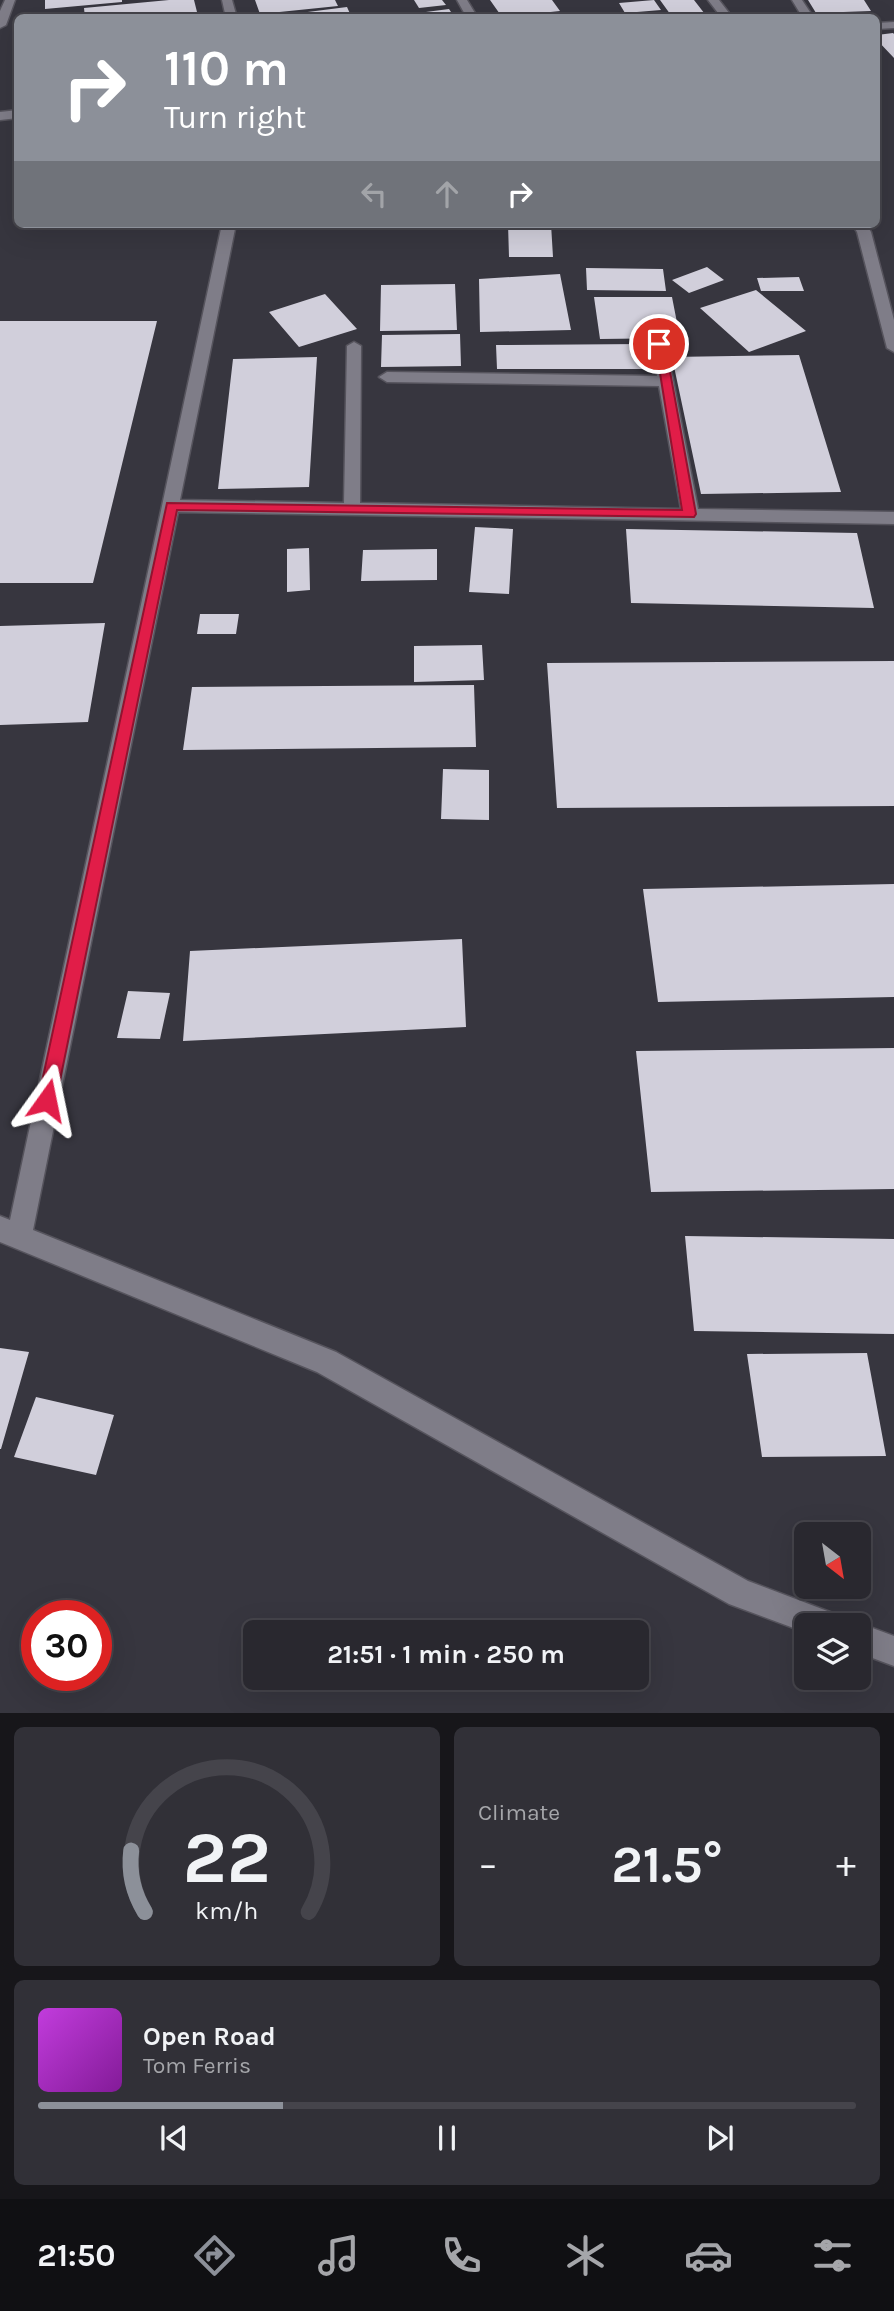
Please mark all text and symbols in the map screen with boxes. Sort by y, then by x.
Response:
text: 110 m [164,40,289,97]
icon: right [49,42,140,133]
text: Turn right [164,99,306,136]
icon: left [355,175,393,213]
icon: ahead [428,175,466,213]
icon: right [501,175,539,213]
pin [629,314,689,374]
icon: arrive [640,325,678,363]
position arrow [10,1063,84,1137]
north arrow [794,1522,872,1600]
map controls [794,1522,871,1690]
speed limit sign: 30 [21,1600,112,1691]
button: layers [794,1613,871,1690]
text: 21:51 · 1 min · 250 m [327,1639,565,1670]
text: Climate [478,1799,560,1826]
text: 22 [183,1816,271,1901]
text: 21.5° [611,1834,723,1895]
text: − [478,1842,498,1887]
text: + [836,1842,856,1887]
text: km/h [195,1896,259,1925]
text: Open Road [143,2021,276,2052]
text: Tom Ferris [143,2052,251,2079]
icon: previous [155,2119,193,2157]
icon: pause [428,2119,466,2157]
icon: next [701,2119,739,2157]
icon: directions [190,2231,239,2280]
icon: music [314,2231,363,2280]
icon: phone [437,2231,486,2280]
icon: climate [561,2231,610,2280]
icon: car [684,2231,733,2280]
icon: filters [808,2231,857,2280]
text: 21:50 [37,2237,116,2274]

